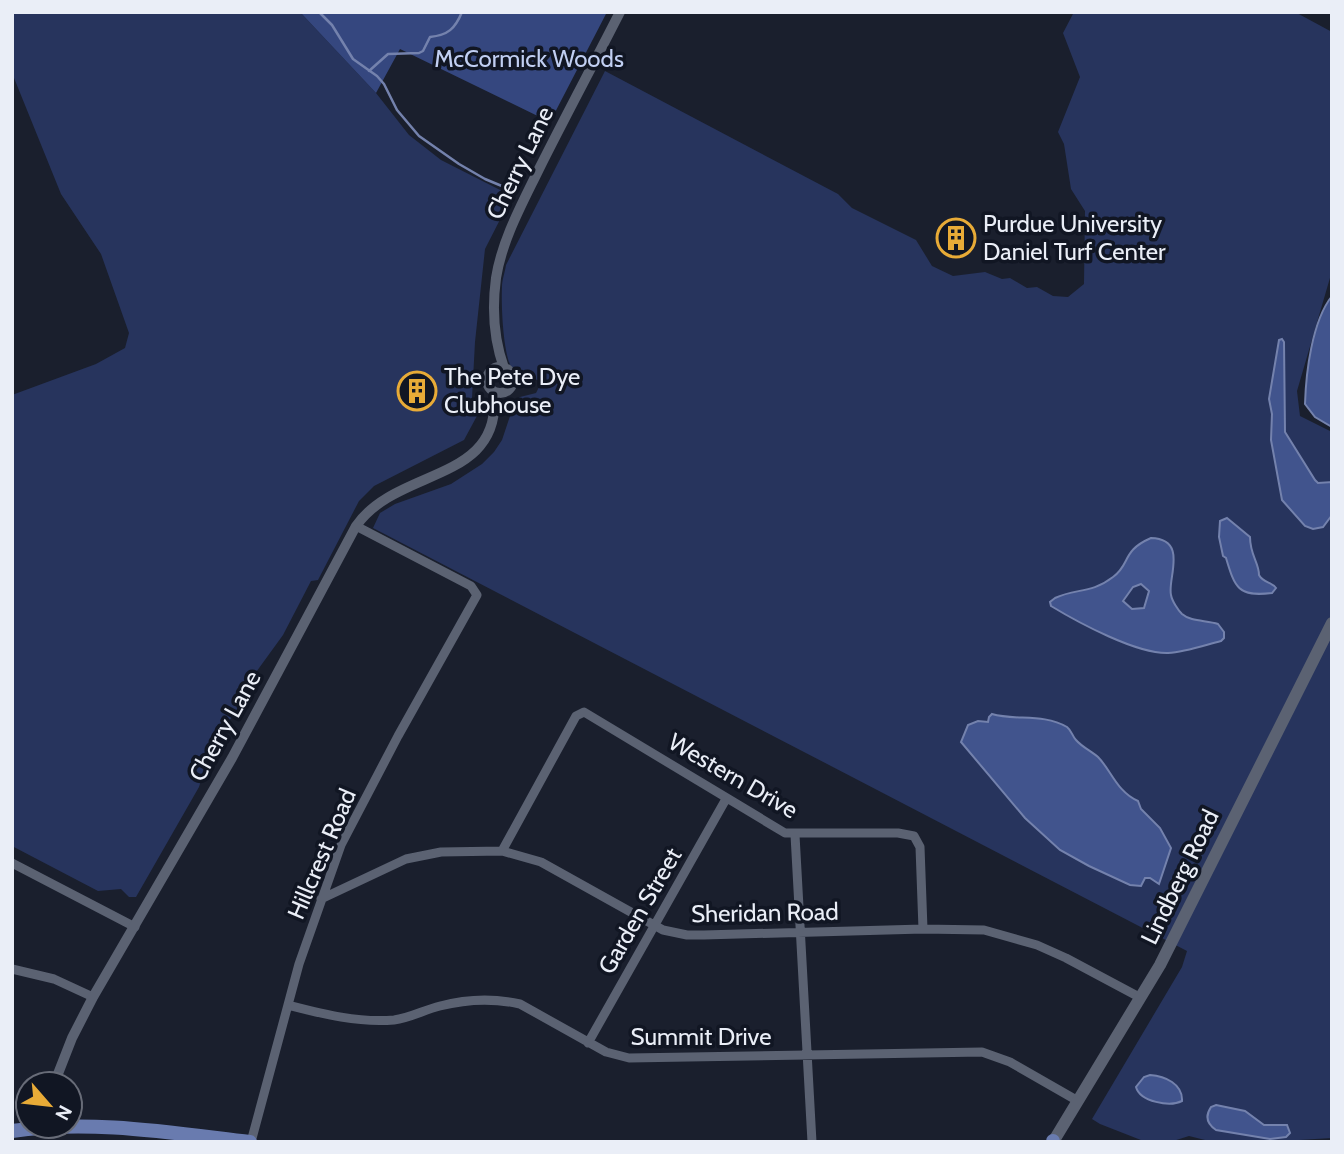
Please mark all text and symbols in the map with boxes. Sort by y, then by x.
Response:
park label: McCormick Woods [434,44,624,73]
street label: Cherry Lane [480,102,559,224]
place label: Purdue University Daniel Turf Center [983,209,1166,266]
building icon: Purdue University Daniel Turf Center [935,217,977,259]
place label: The Pete Dye Clubhouse [444,362,580,419]
building icon: The Pete Dye Clubhouse [396,370,438,412]
street label: Cherry Lane [182,665,267,786]
street label: Western Drive [663,727,803,824]
street label: Hillcrest Road [281,784,362,923]
street label: Lindberg Road [1134,805,1225,949]
street label: Garden Street [592,842,687,979]
street label: Sheridan Road [691,897,839,928]
street label: Summit Drive [631,1022,771,1051]
north arrow [14,1070,84,1140]
text: N [50,1101,77,1124]

